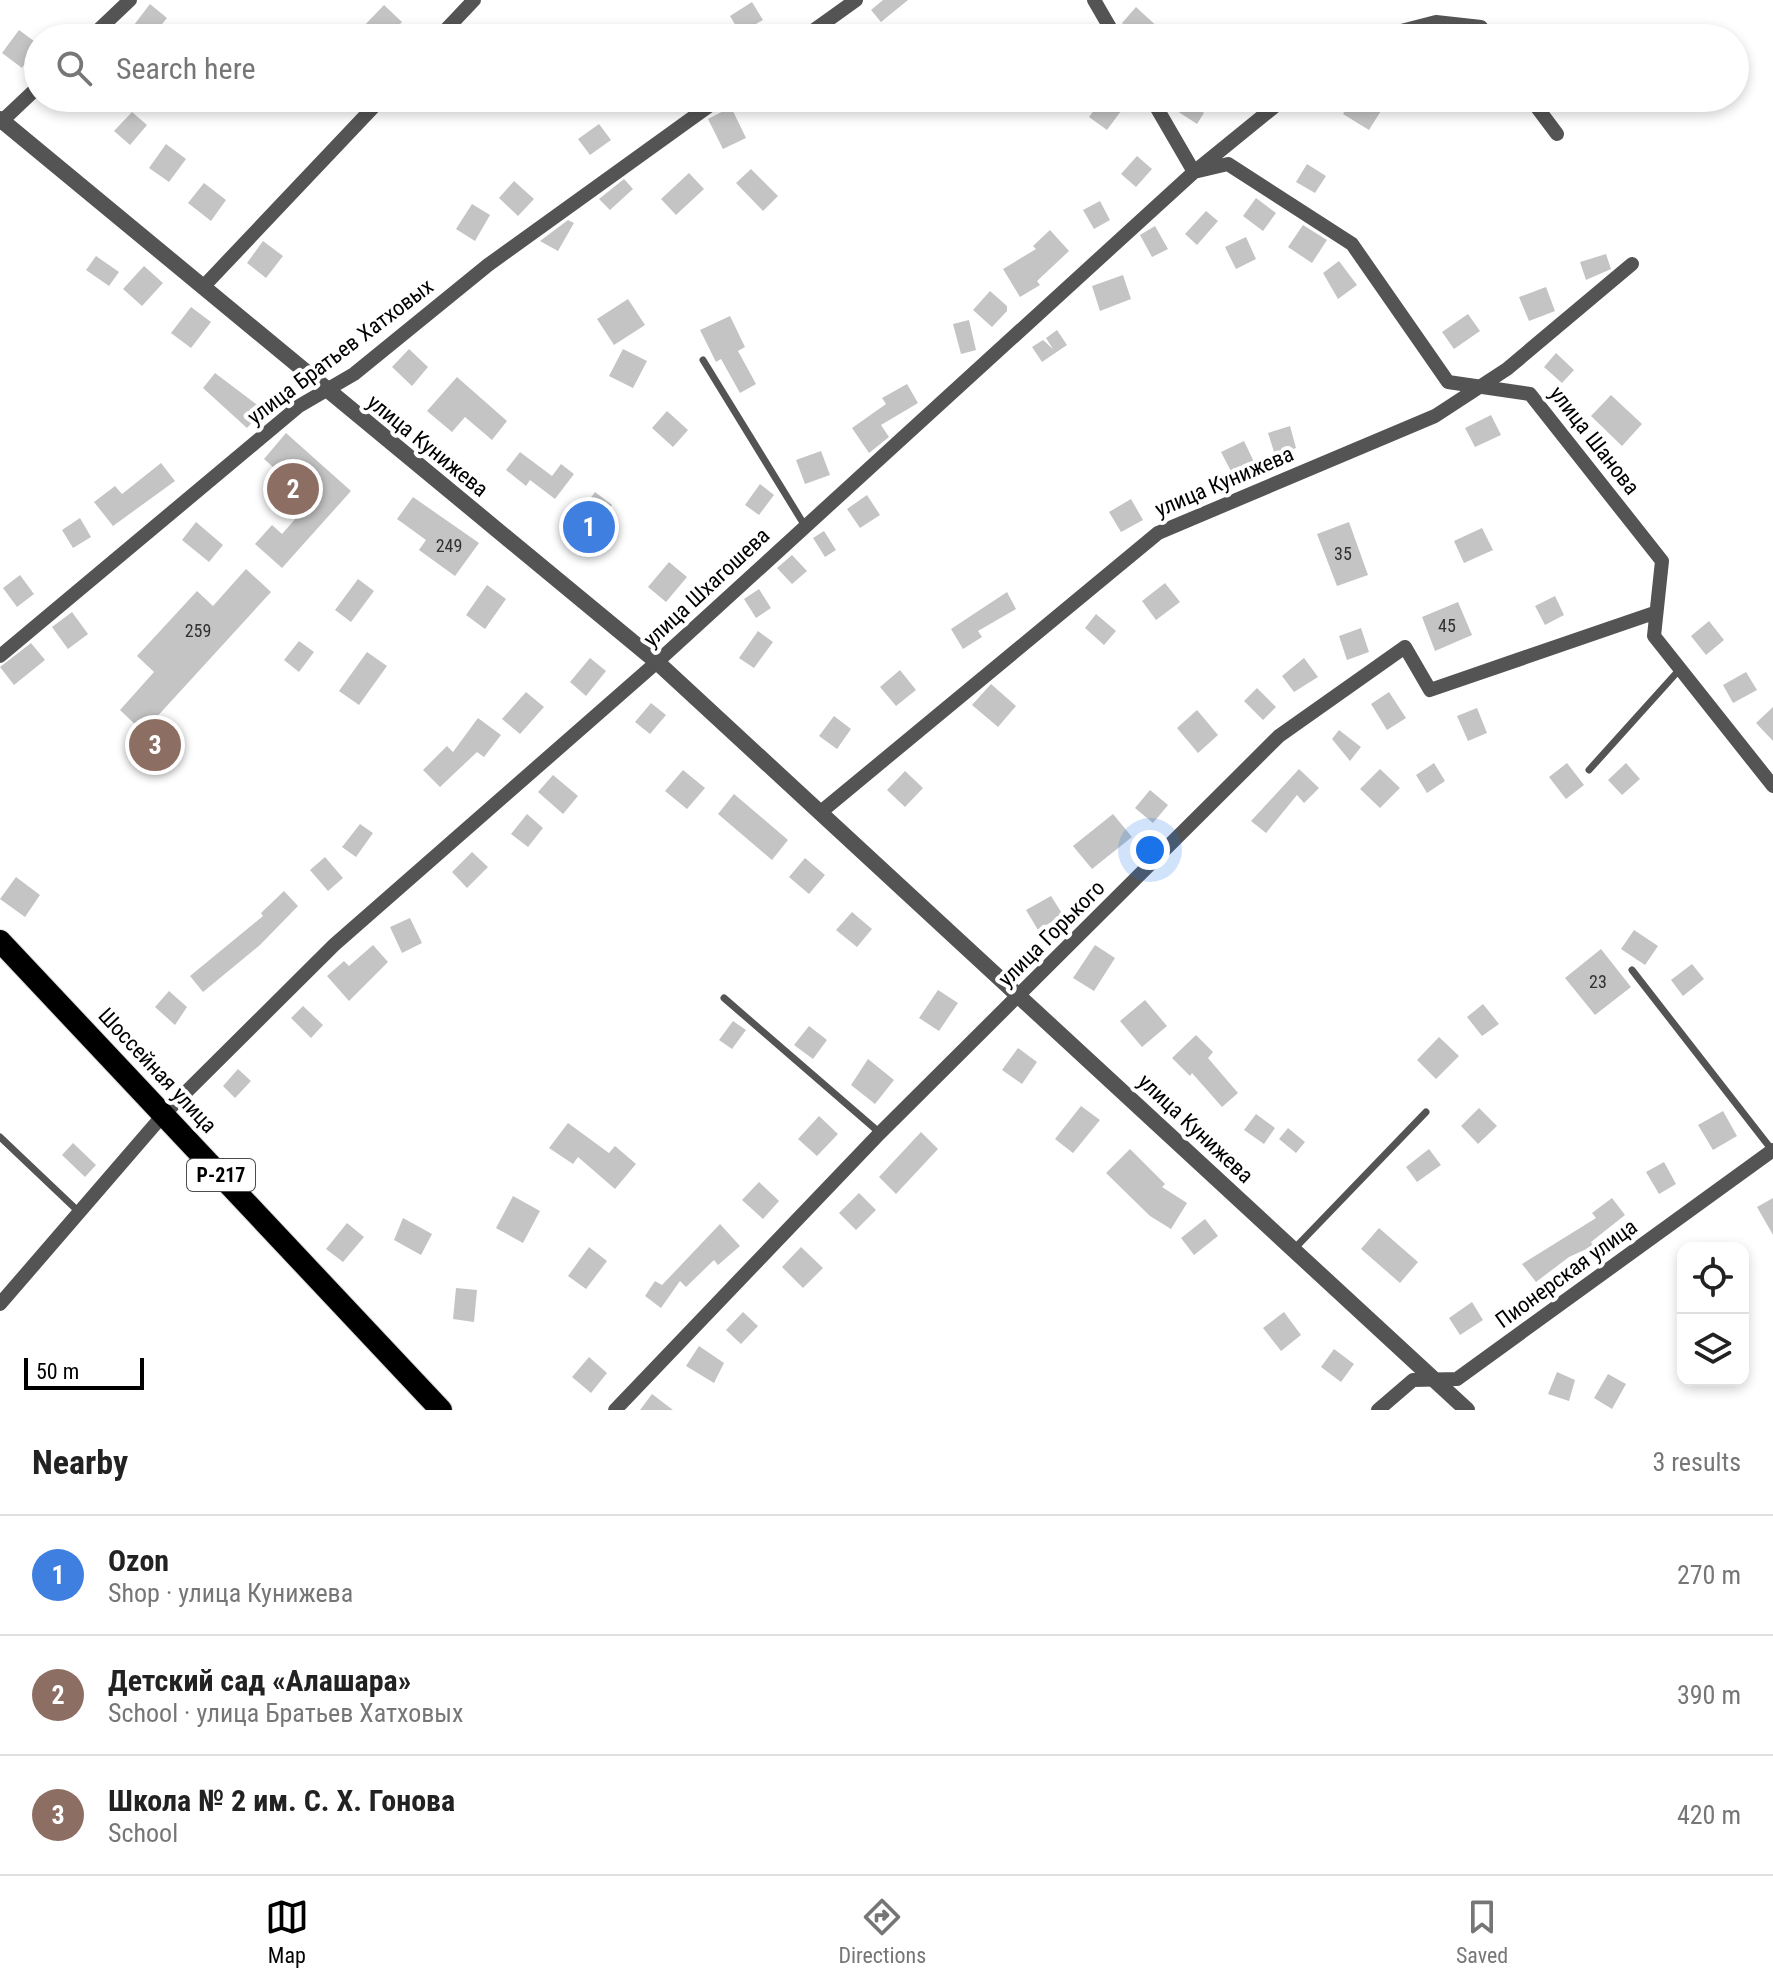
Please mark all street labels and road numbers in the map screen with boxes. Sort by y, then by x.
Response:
street label: улица Братьев Хатховых [243,273,438,429]
street label: улица Шанова [1545,381,1645,499]
street label: улица Кунижева [362,389,493,502]
street label: улица Кунижева [1151,441,1297,522]
street label: улица Шхагошева [638,523,774,652]
street label: улица Горького [993,875,1110,992]
street label: Шоссейная улица [93,1003,222,1138]
street label: улица Кунижева [1133,1069,1258,1188]
road number: Р-217 [187,1159,255,1191]
street label: Пионерская улица [1491,1214,1642,1333]

